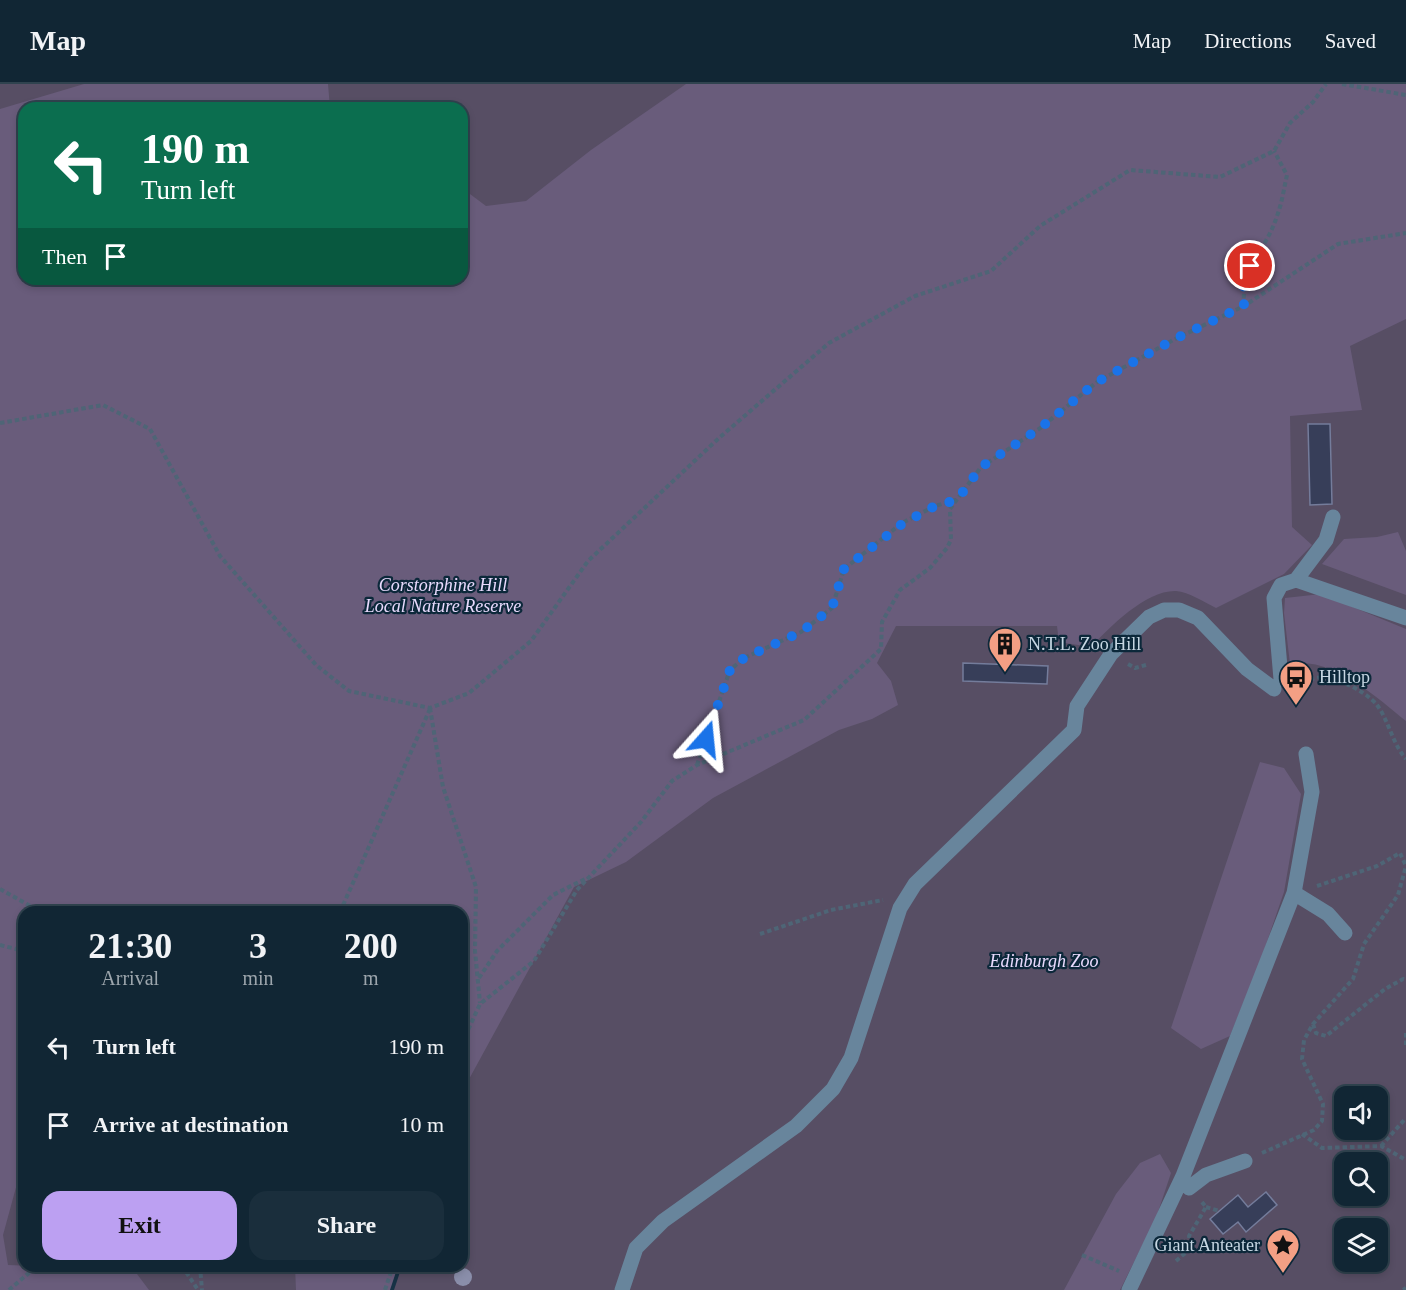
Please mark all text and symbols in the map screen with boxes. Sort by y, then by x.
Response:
text: Map [30,25,86,56]
text: Map [1133,29,1171,53]
text: Directions [1204,29,1292,53]
text: Saved [1325,29,1376,53]
icon: left [42,126,120,204]
text: 190 m [141,126,250,172]
text: Turn left [141,175,235,205]
icon: arrive [99,240,132,273]
pin [1224,240,1275,291]
text: Then [42,244,87,269]
icon: arrive [1233,249,1266,282]
park label: Corstorphine Hill Local Nature Reserve [364,575,521,616]
building icon: N.T.L. Zoo Hill [987,626,1023,673]
place label: N.T.L. Zoo Hill [1028,634,1141,654]
bus stop icon: Hilltop [1278,659,1314,706]
place label: Hilltop [1319,667,1370,687]
position arrow [674,707,738,771]
text: 21:30 [88,926,172,966]
text: 3 [249,926,267,966]
text: 200 [344,926,398,966]
park label: Edinburgh Zoo [989,951,1098,971]
text: Arrival [101,967,159,989]
text: min [242,967,274,989]
text: m [363,967,379,989]
icon: left [42,1031,75,1064]
text: Turn left [93,1034,176,1059]
text: 190 m [388,1034,444,1059]
map controls [1334,1086,1388,1272]
button: sound [1334,1086,1388,1140]
icon: arrive [42,1109,75,1142]
text: Arrive at destination [93,1112,289,1137]
text: 10 m [399,1112,444,1137]
button: search [1334,1152,1388,1206]
button: Exit [42,1191,237,1260]
button: Share [249,1191,444,1260]
button: layers [1334,1218,1388,1272]
place icon: Giant Anteater [1265,1227,1301,1274]
place label: Giant Anteater [1155,1235,1260,1255]

